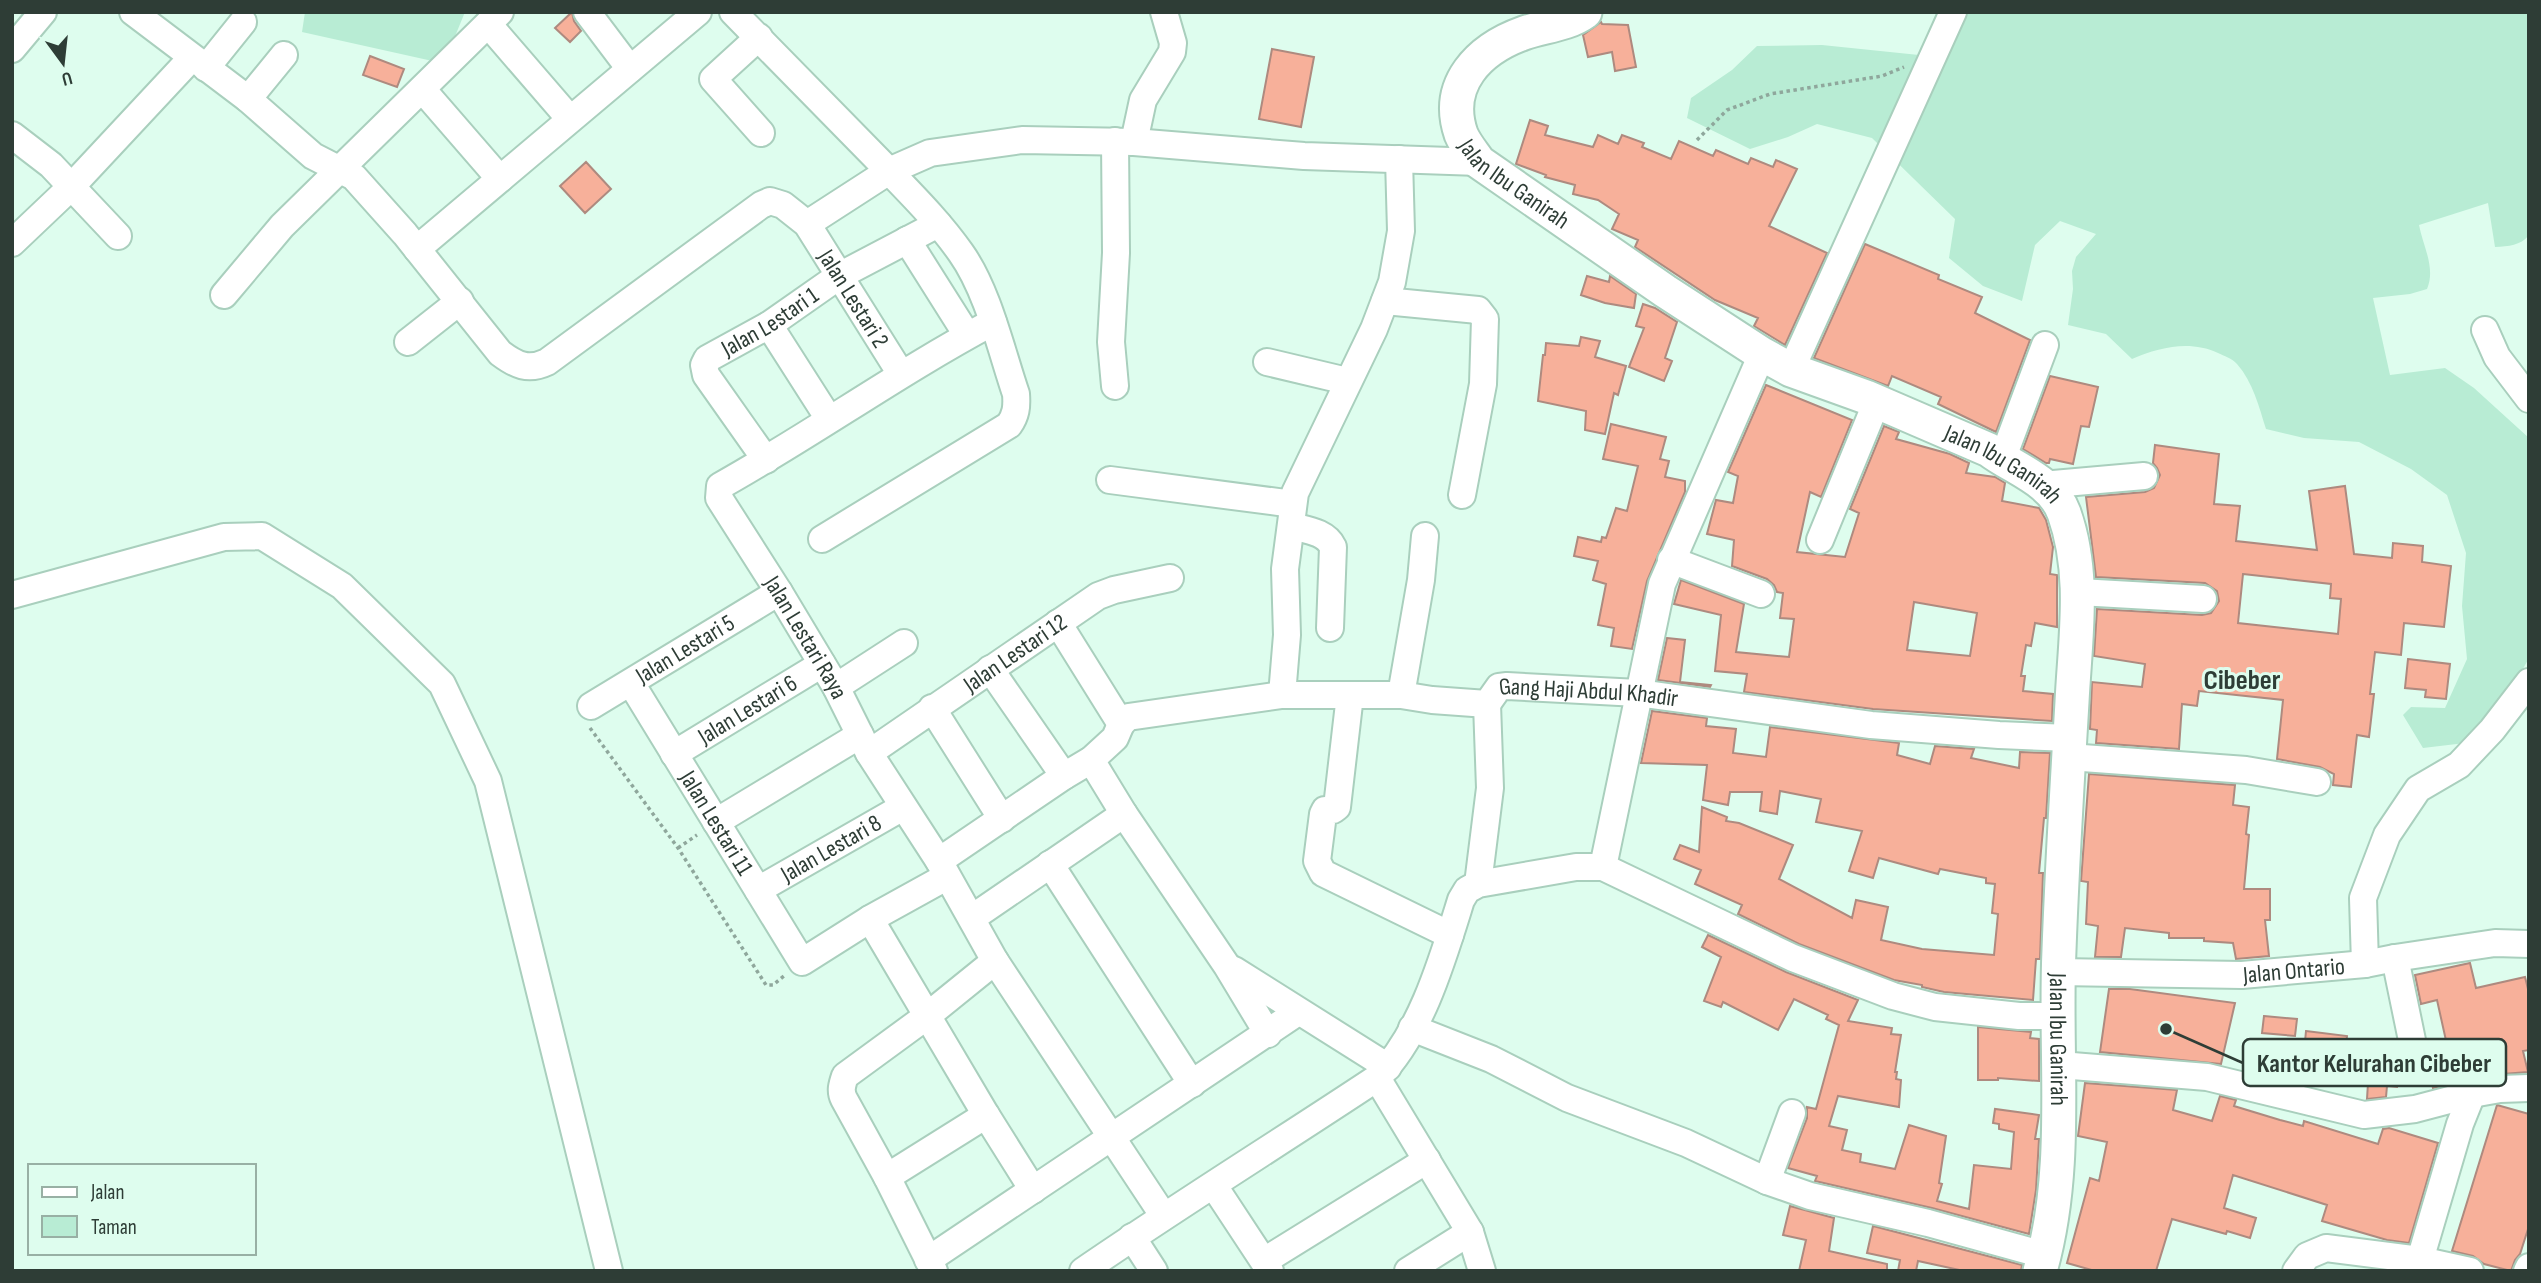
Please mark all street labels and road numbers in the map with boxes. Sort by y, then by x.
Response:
street label: Jalan Ibu Ganirah [1452,133,1575,235]
street label: Jalan Lestari 2 [812,243,895,353]
street label: Jalan Lestari 1 [715,280,824,363]
street label: Jalan Ibu Ganirah [1939,418,2069,509]
street label: Jalan Lestari Raya [757,570,854,704]
street label: Jalan Lestari 12 [957,607,1072,699]
street label: Jalan Lestari 5 [630,608,740,690]
street label: Jalan Lestari 6 [692,668,802,751]
street label: Gang Haji Abdul Khadir [1497,671,1680,713]
street label: Jalan Lestari 11 [673,764,760,881]
street label: Jalan Lestari 8 [775,808,886,889]
street label: Jalan Ontario [2241,951,2346,989]
street label: Jalan Ibu Ganirah [2043,972,2073,1106]

